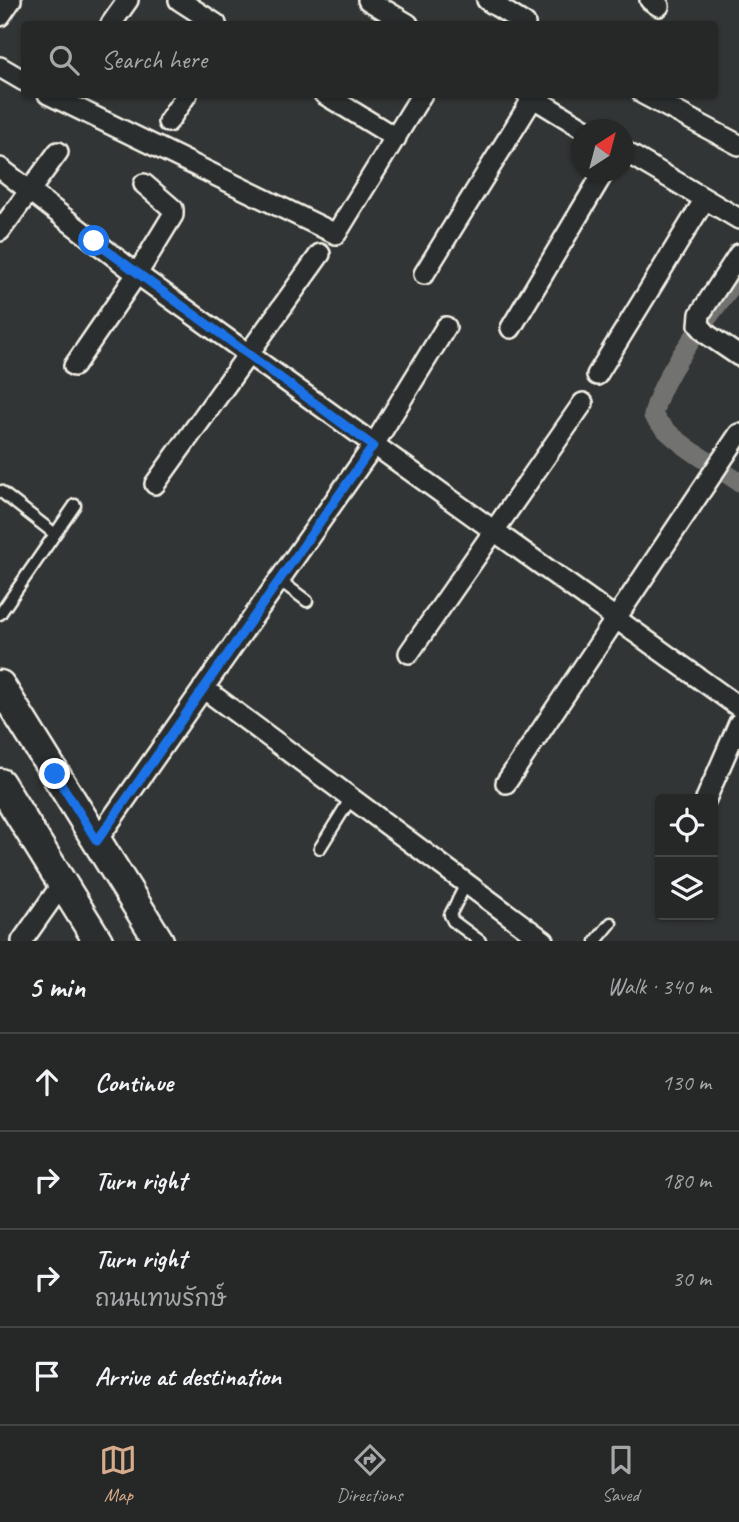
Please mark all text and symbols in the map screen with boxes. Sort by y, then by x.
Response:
search box [21,21,718,98]
icon: search [45,41,83,79]
text: Search here [101,43,207,76]
north arrow [571,119,634,182]
route start [78,225,109,256]
route end [39,758,70,789]
map controls [655,794,718,920]
button: locate [655,794,718,857]
button: layers [655,857,718,920]
text: 5 min [28,968,85,1006]
text: Walk · 340 m [607,972,711,1001]
icon: ahead [28,1063,66,1101]
text: Continue [95,1066,173,1099]
text: 130 m [662,1068,711,1097]
icon: right [28,1161,66,1199]
text: Turn right [95,1164,186,1197]
text: 180 m [662,1166,711,1195]
text: Turn right [95,1242,186,1275]
icon: right [28,1259,66,1297]
text: 30 m [672,1264,711,1293]
text: ถนนเทพรักษ์ [95,1284,226,1313]
icon: arrive [28,1357,66,1395]
text: Arrive at destination [95,1360,281,1393]
tab: Map [99,1441,137,1507]
tab: Directions [336,1441,403,1507]
tab: Saved [602,1441,640,1507]

